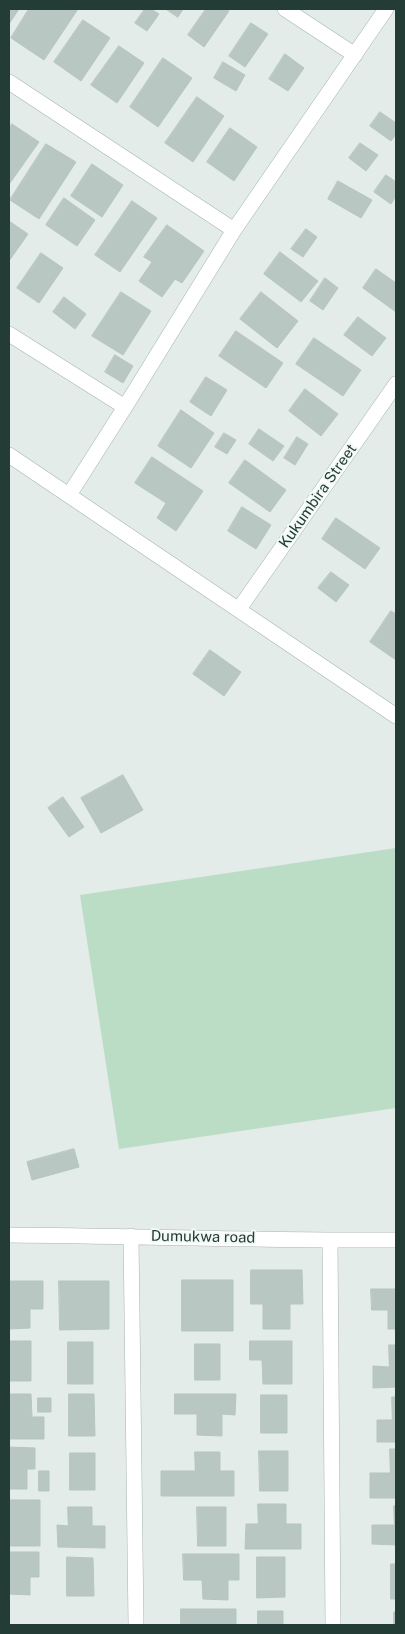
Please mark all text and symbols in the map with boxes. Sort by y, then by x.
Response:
street label: Kukumbira Street [275,441,361,551]
street label: Dumukwa road [151,1227,255,1247]

